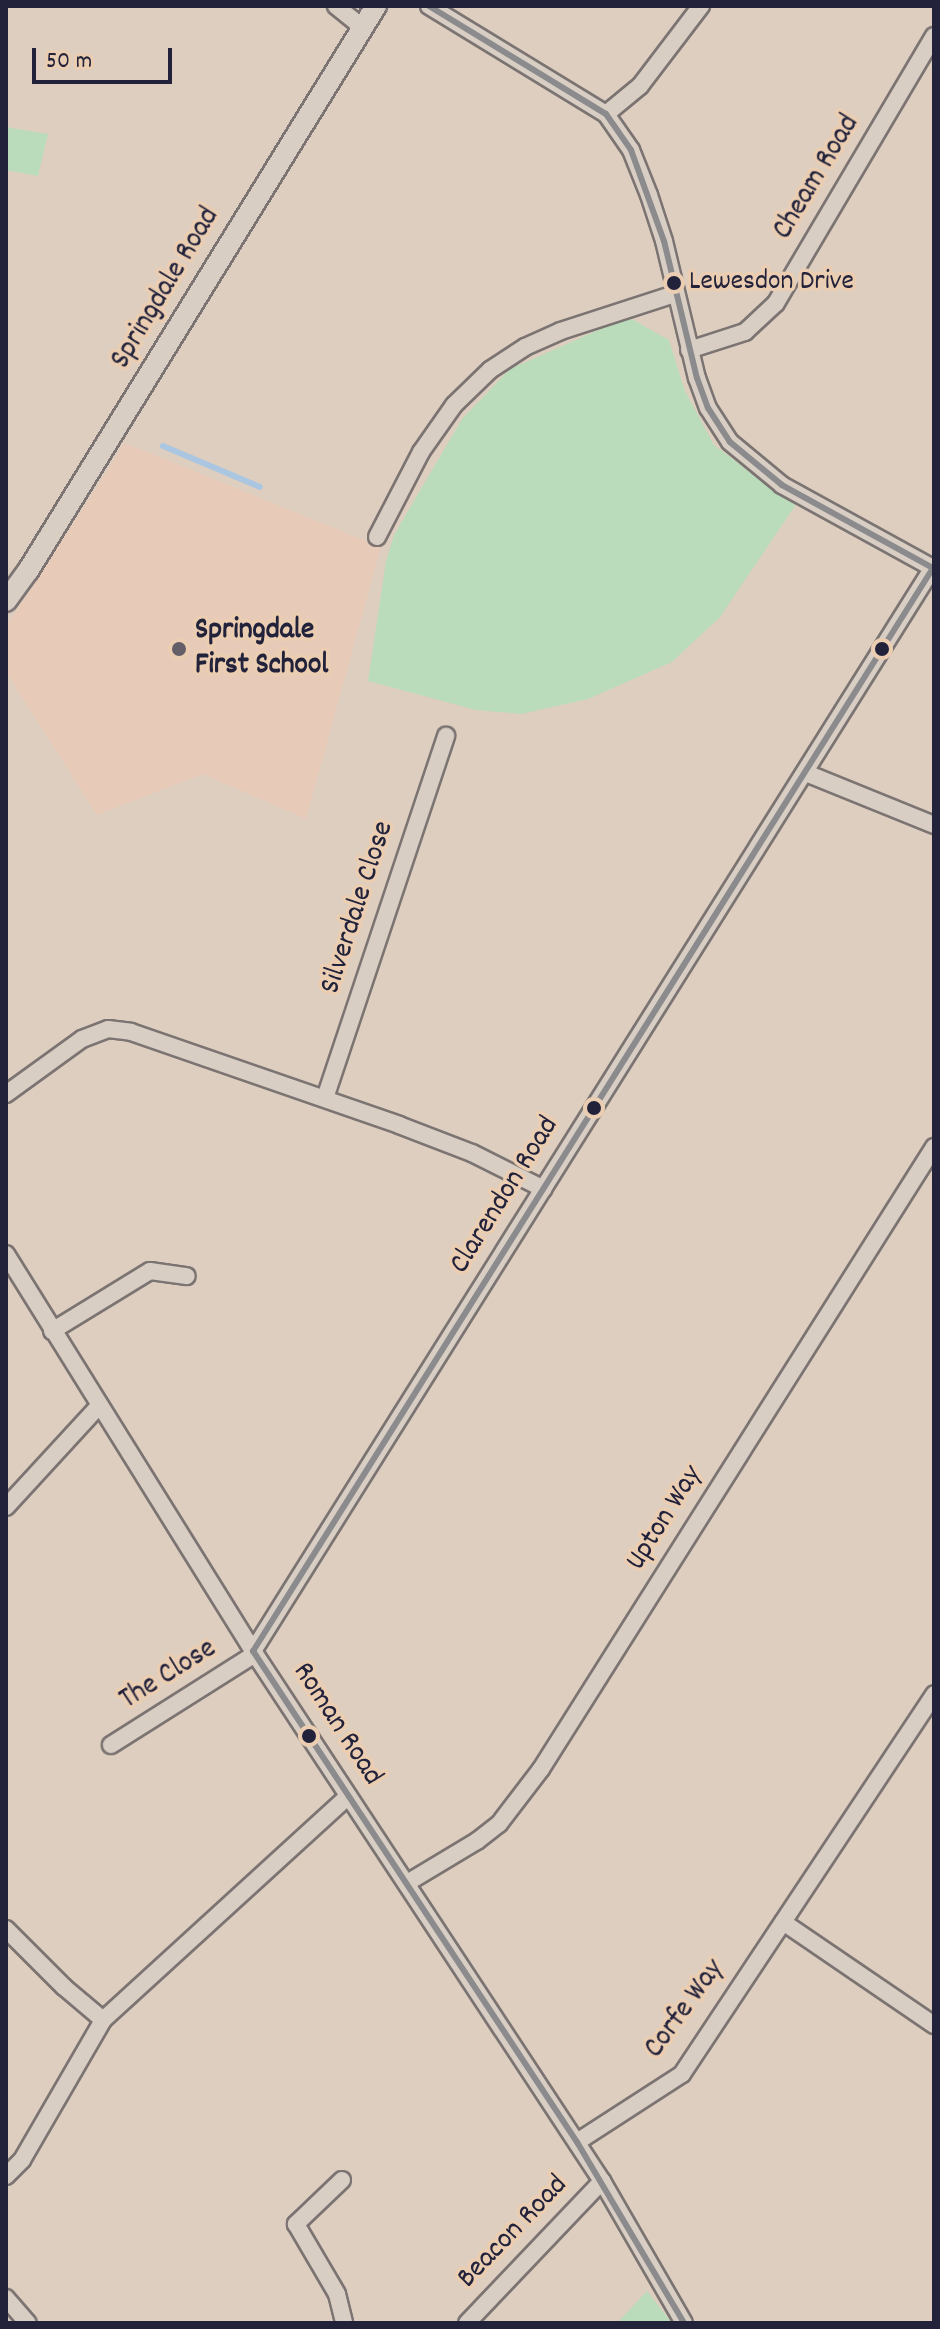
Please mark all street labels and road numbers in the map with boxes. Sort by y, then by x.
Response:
street label: Cheam Road [767,109,869,247]
street label: Springdale Road [105,202,229,376]
street label: Silverdale Close [314,817,404,999]
street label: Clarendon Road [443,1111,569,1281]
street label: Upton Way [620,1460,712,1578]
street label: The Close [114,1632,224,1720]
street label: Roman Road [283,1657,389,1793]
street label: Corfe Way [638,1954,734,2066]
street label: Beacon Road [451,2169,577,2297]

